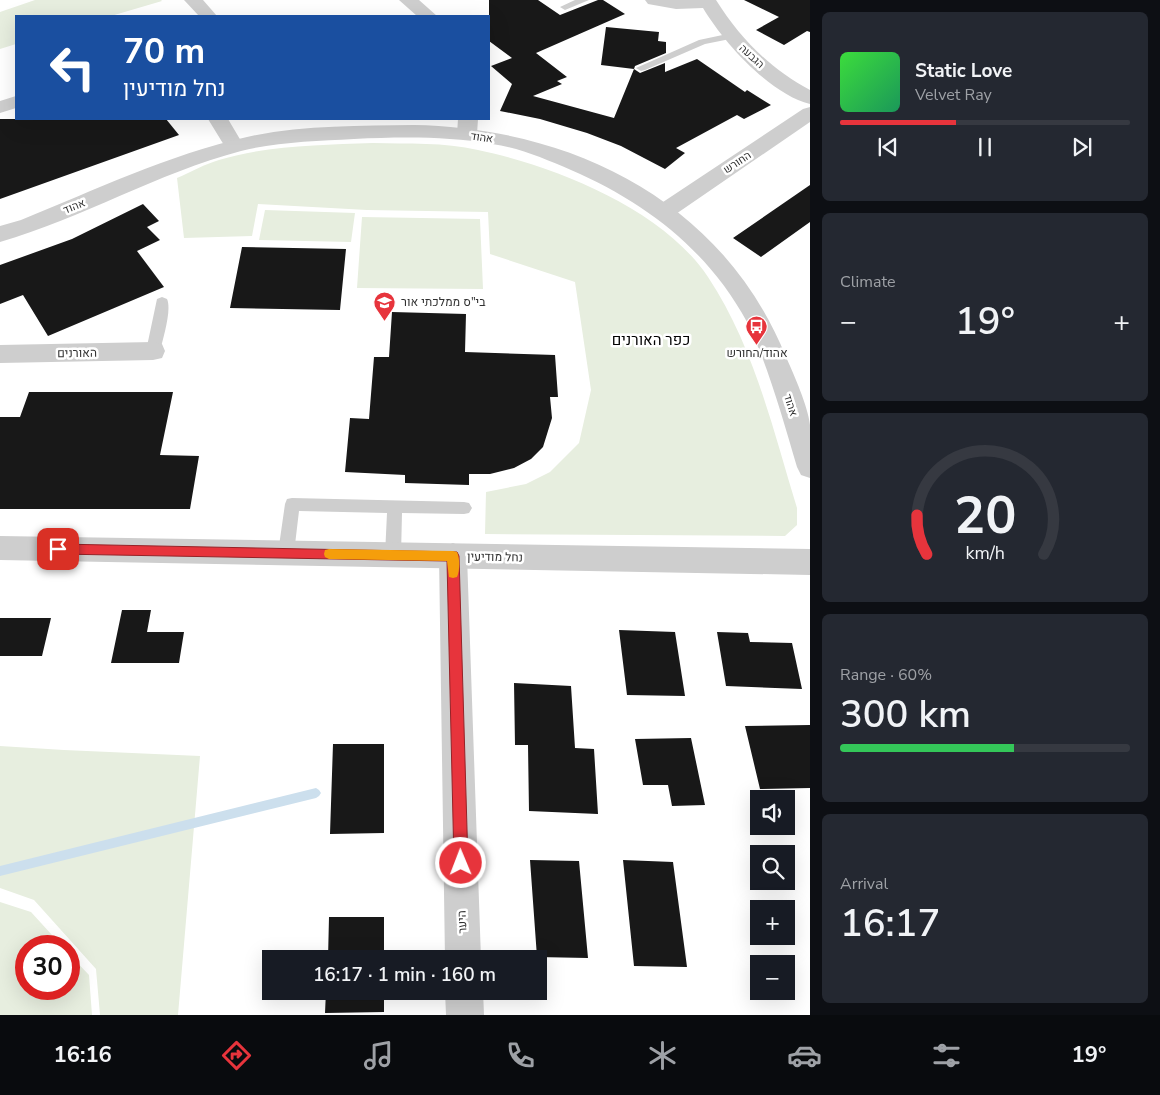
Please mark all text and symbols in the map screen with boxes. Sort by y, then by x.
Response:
text: 70 m [123,28,205,75]
icon: left [40,35,105,100]
street label: הגבעה [736,41,768,72]
text: Static Love [915,58,1012,84]
text: נחל מודיעין [123,74,226,104]
text: Velvet Ray [915,84,992,106]
street label: אהוד [470,129,494,146]
icon: previous [874,133,902,161]
icon: pause [971,133,999,161]
icon: next [1068,133,1096,161]
street label: החורש [720,148,754,177]
street label: אהוד [61,195,87,218]
text: Climate [840,271,895,293]
school or university icon: בי"ס ממלכתי אור [373,290,397,321]
place label: בי"ס ממלכתי אור [401,294,486,310]
text: 19° [955,296,1015,347]
text: − [840,303,857,341]
text: + [1113,303,1130,341]
bus stop icon: אהוד/החורש [745,314,769,345]
district label: כפר האורנים [612,330,690,350]
street label: האורנים [57,345,97,361]
place label: אהוד/החורש [726,345,788,361]
street label: אהוד [780,392,801,418]
text: 20 [954,480,1016,551]
pin [37,528,79,570]
icon: arrive [44,535,72,563]
text: km/h [965,541,1005,565]
street label: נחל מודיעין [467,549,523,565]
text: Range · 60% [840,664,932,686]
text: 300 km [840,689,971,740]
map controls [750,790,795,1000]
button: sound [750,790,795,835]
position arrow [434,836,486,888]
button: search [750,845,795,890]
text: Arrival [840,873,888,895]
text: 16:17 [840,898,940,949]
button: + [750,900,795,945]
street label: היער [454,910,470,934]
speed limit sign: 30 [15,935,80,1000]
button: − [750,955,795,1000]
text: 16:17 · 1 min · 160 m [313,962,496,988]
icon: directions [219,1038,254,1073]
icon: music [361,1038,396,1073]
icon: phone [503,1038,538,1073]
icon: climate [645,1038,680,1073]
icon: car [787,1038,822,1073]
icon: filters [929,1038,964,1073]
text: 16:16 [54,1040,112,1070]
text: 19° [1072,1040,1106,1070]

